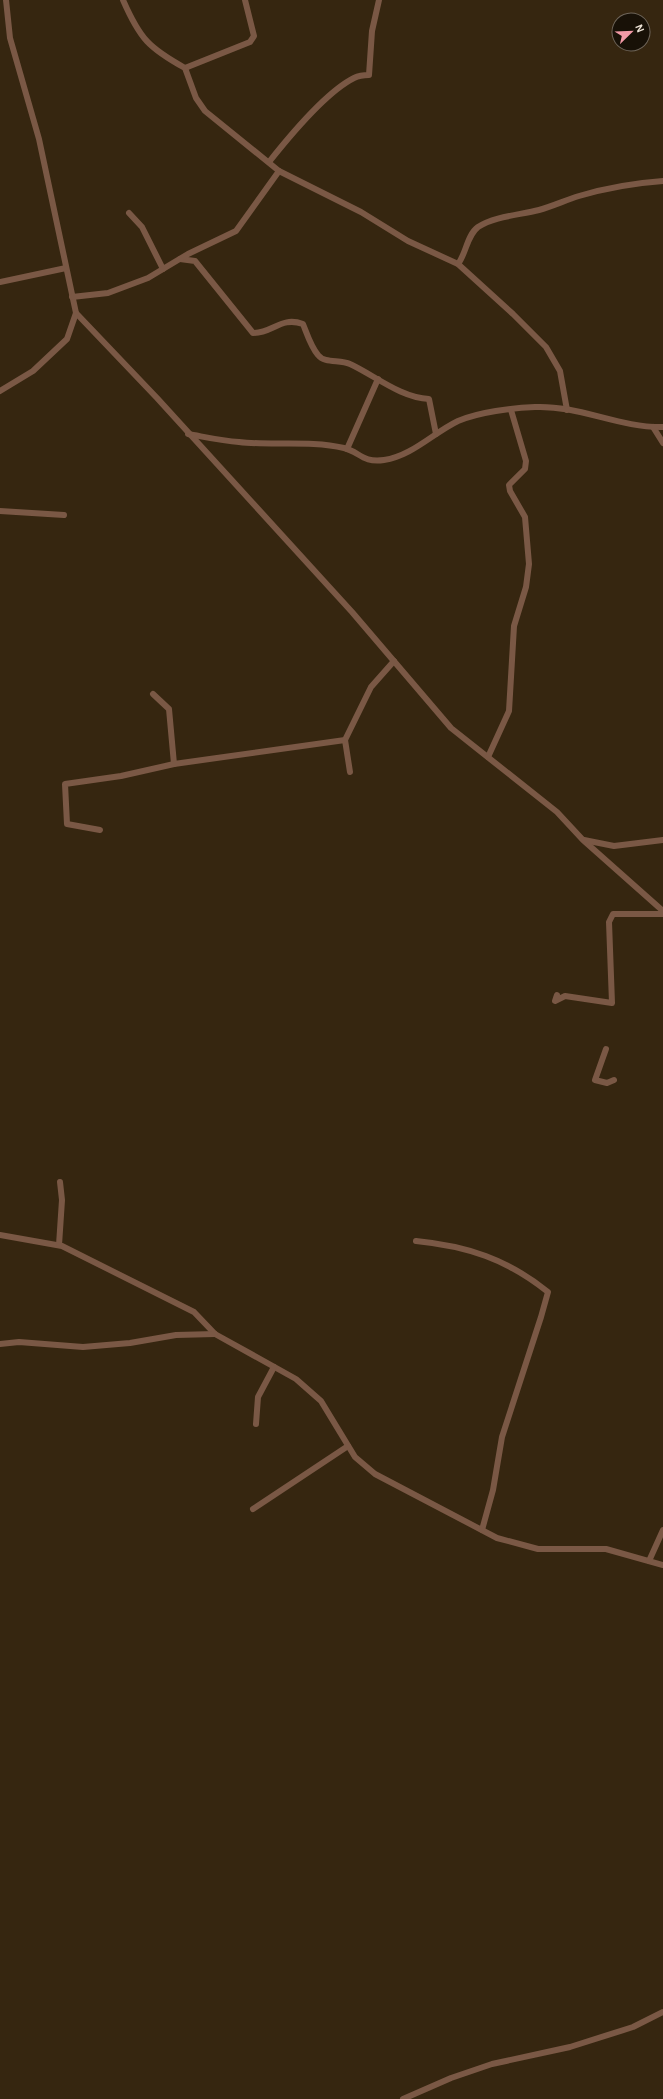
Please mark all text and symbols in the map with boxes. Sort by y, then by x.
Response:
north arrow [611,12,651,52]
text: N [633,23,646,34]

